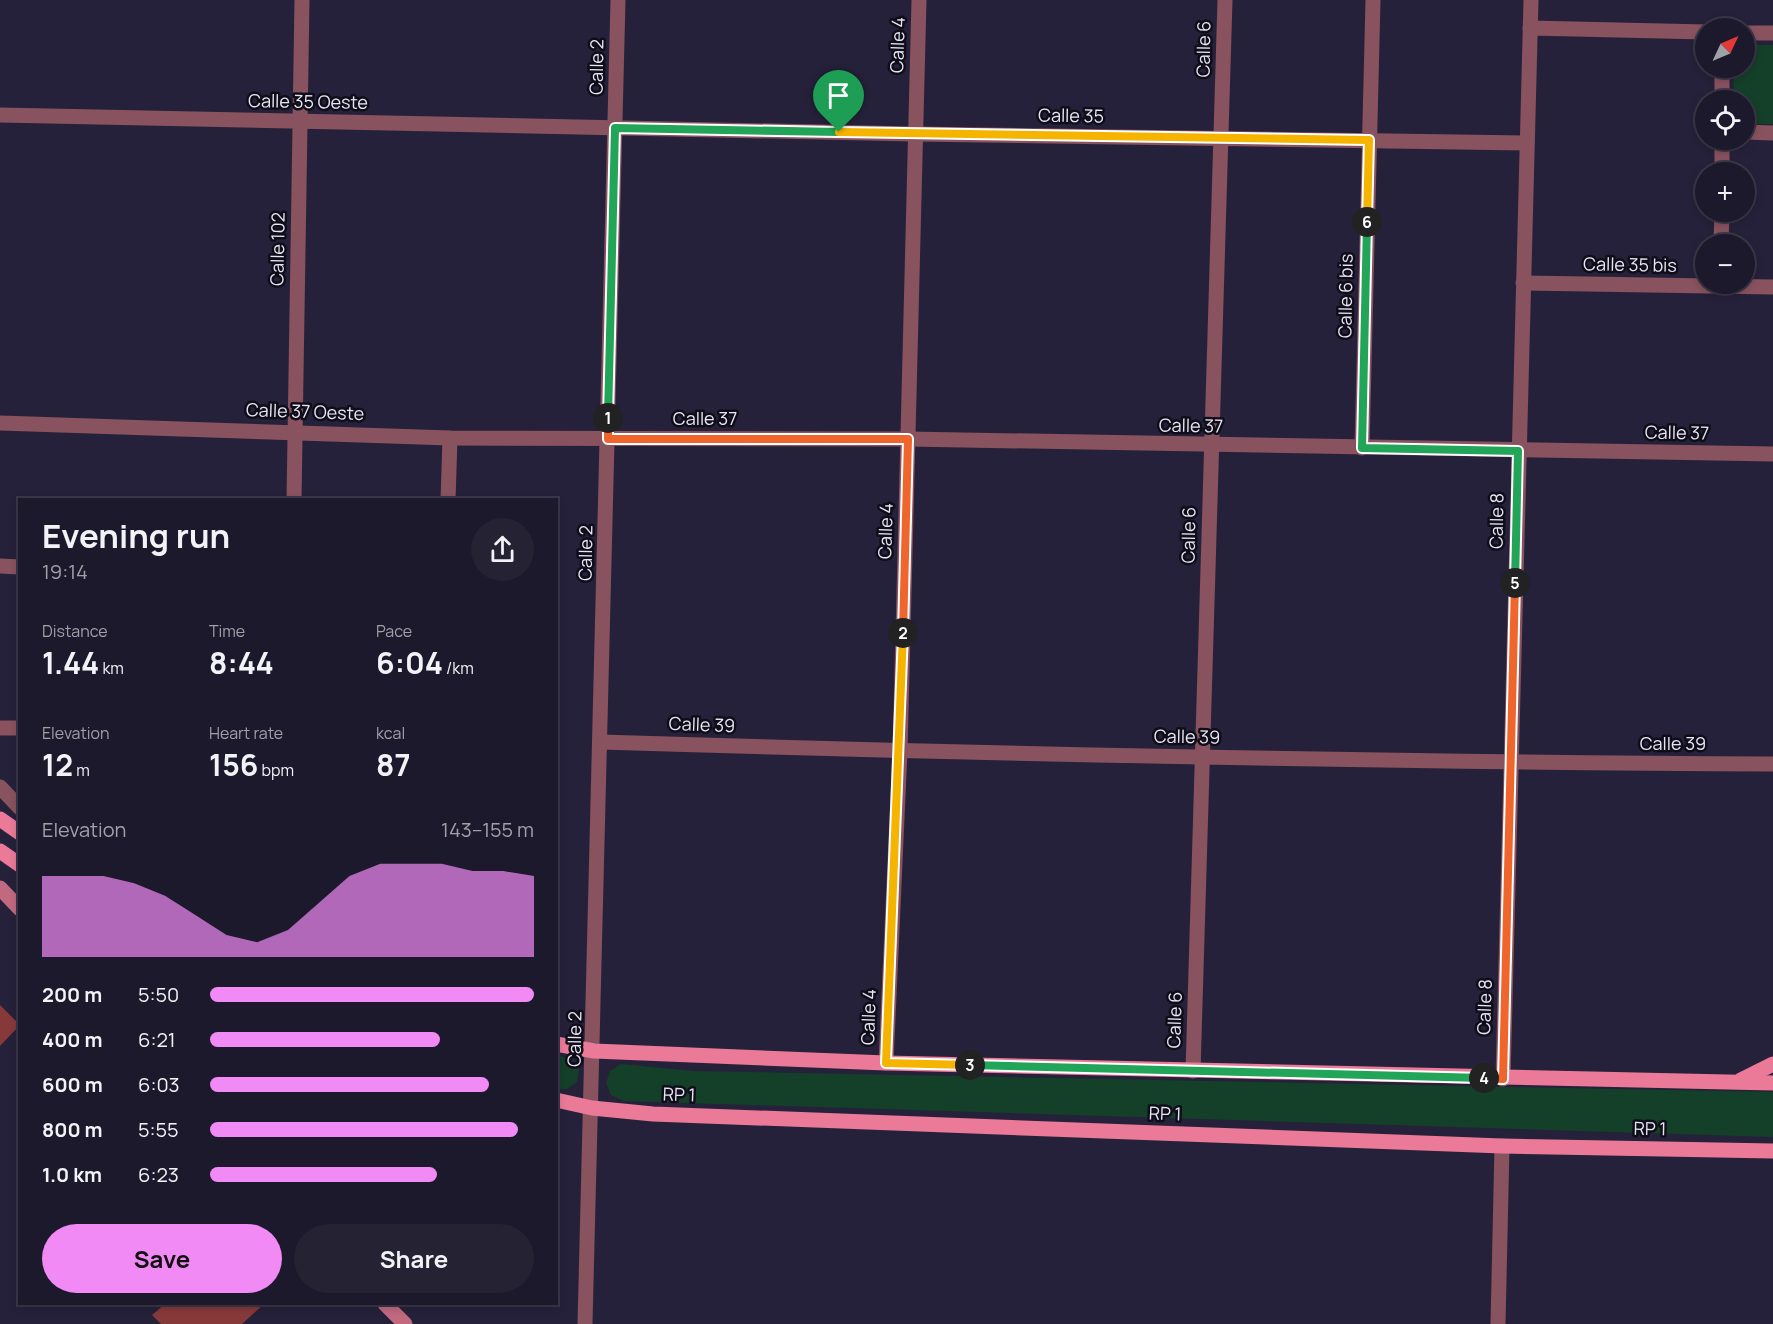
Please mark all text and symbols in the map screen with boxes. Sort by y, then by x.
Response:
street label: Calle 4 [884,17,910,73]
north arrow [1695,18,1755,78]
map controls [1695,18,1755,294]
street label: Calle 6 [1191,20,1215,77]
street label: Calle 2 [584,39,608,95]
pin [813,70,864,132]
icon: arrive [822,79,855,112]
street label: Calle 35 Oeste [248,88,368,114]
button: locate [1695,90,1755,150]
street label: Calle 35 [1038,102,1104,128]
button: + [1695,162,1755,222]
pin: 6 [1352,207,1382,237]
text: 6 [1362,211,1372,233]
street label: Calle 102 [264,212,290,286]
button: − [1695,234,1755,294]
street label: Calle 35 bis [1583,251,1677,277]
street label: Calle 6 bis [1332,254,1358,338]
street label: Calle 37 Oeste [245,397,365,425]
pin: 1 [593,403,623,433]
street label: Calle 37 [673,406,737,430]
text: 1 [604,407,612,429]
street label: Calle 37 [1159,412,1223,438]
street label: Calle 37 [1645,419,1709,445]
street label: Calle 8 [1484,493,1508,549]
street label: Calle 4 [872,503,898,559]
street label: Calle 6 [1176,506,1200,563]
text: Evening run [42,513,230,558]
button: share [471,518,534,581]
street label: Calle 2 [573,525,597,581]
text: 19:14 [42,558,88,585]
pin: 5 [1500,568,1530,598]
text: 5 [1510,572,1520,594]
pin: 2 [888,618,918,648]
text: Distance [42,620,108,642]
text: Time [209,620,245,642]
text: Pace [376,620,412,642]
text: 2 [898,622,908,644]
text: 1.44 [42,642,99,683]
text: 8:44 [209,642,274,683]
text: 6:04 [376,642,443,683]
text: km [99,657,124,679]
text: /km [443,657,474,679]
street label: Calle 39 [668,711,736,737]
text: Elevation [42,722,110,744]
text: Heart rate [209,722,283,744]
text: kcal [376,722,405,744]
street label: Calle 39 [1154,723,1220,749]
street label: Calle 39 [1640,731,1706,755]
text: 12 [42,744,73,785]
text: 156 [209,744,258,785]
text: 87 [376,744,410,785]
text: m [73,759,90,781]
text: bpm [258,759,294,781]
text: Elevation [42,816,126,843]
text: 143–155 m [441,816,534,843]
street label: Calle 8 [1471,979,1497,1035]
text: 200 m [42,981,102,1008]
text: 5:50 [138,981,179,1008]
street label: Calle 4 [855,989,881,1045]
street label: Calle 6 [1161,991,1187,1049]
street label: Calle 2 [562,1011,586,1067]
text: 400 m [42,1026,102,1053]
text: 6:21 [138,1026,176,1053]
pin: 3 [955,1050,985,1080]
text: 3 [965,1054,975,1076]
pin: 4 [1469,1063,1499,1093]
text: 4 [1479,1067,1489,1089]
text: 600 m [42,1071,103,1098]
text: 6:03 [138,1071,180,1098]
street label: RP 1 [662,1081,696,1107]
street label: RP 1 [1148,1100,1182,1126]
text: 800 m [42,1116,103,1143]
text: 5:55 [138,1116,179,1143]
street label: RP 1 [1633,1116,1667,1140]
text: 1.0 km [42,1161,102,1188]
text: 6:23 [138,1161,179,1188]
button: Save [42,1224,282,1293]
button: Share [294,1224,534,1293]

